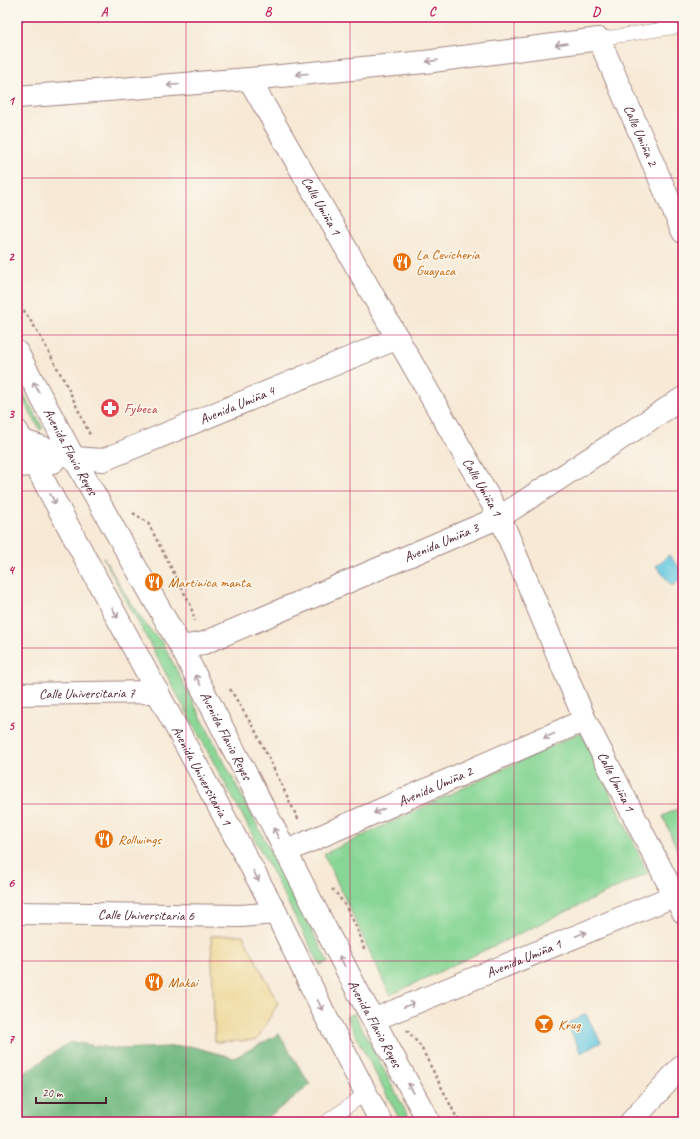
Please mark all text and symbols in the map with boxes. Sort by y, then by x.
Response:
text: A [101,4,109,20]
text: B [265,4,273,20]
text: C [429,4,437,20]
text: D [592,4,601,20]
one-way arrow [555,40,568,48]
one-way arrow [426,58,439,65]
one-way arrow [296,70,309,77]
one-way arrow [167,81,180,88]
text: 1 [8,93,16,109]
street label: Calle Umiña 2 [620,102,662,170]
street label: Calle Umiña 1 [298,174,345,239]
place label: La Cevichería Guayaca [416,246,480,279]
text: 2 [8,249,15,265]
restaurant icon: La Cevichería Guayaca [391,251,413,273]
one-way arrow [32,381,40,393]
street label: Avenida Umiña 4 [197,381,279,428]
pharmacy icon: Fybeca [99,397,121,419]
place label: Fybeca [124,400,158,417]
street label: Avenida Flavio Reyes [40,405,102,499]
text: 3 [8,406,15,422]
street label: Calle Umiña 1 [459,455,506,520]
one-way arrow [50,493,57,505]
street label: Avenida Umiña 3 [401,518,483,566]
text: 4 [8,562,16,578]
restaurant icon: Martinica manta [143,571,165,593]
place label: Martinica manta [168,574,252,591]
one-way arrow [112,607,120,619]
one-way arrow [193,674,201,686]
street label: Calle Universitaria 7 [39,684,136,703]
street label: Avenida Flavio Reyes [196,689,256,784]
text: 5 [8,718,15,734]
street label: Avenida Universitaria 1 [168,723,236,829]
one-way arrow [544,733,556,740]
street label: Calle Umiña 1 [594,749,639,815]
street label: Avenida Umiña 2 [395,762,477,810]
one-way arrow [373,808,385,815]
restaurant icon: Rollwings [93,828,115,850]
one-way arrow [272,828,279,840]
place label: Rollwings [118,831,162,848]
one-way arrow [253,870,260,882]
text: 6 [8,875,15,891]
street label: Calle Universitaria 6 [98,906,195,924]
one-way arrow [575,930,587,937]
street label: Avenida Umiña 1 [484,935,565,981]
one-way arrow [338,955,345,967]
restaurant icon: Makai [143,971,165,993]
place label: Makai [168,974,200,991]
street label: Avenida Flavio Reyes [344,977,406,1071]
one-way arrow [317,999,324,1011]
one-way arrow [403,1001,415,1008]
bar icon: Krug [533,1013,555,1035]
place label: Krug [558,1016,581,1033]
text: 7 [8,1031,15,1047]
scale bar [36,1079,106,1105]
one-way arrow [406,1082,414,1094]
text: 20 m [42,1085,64,1101]

